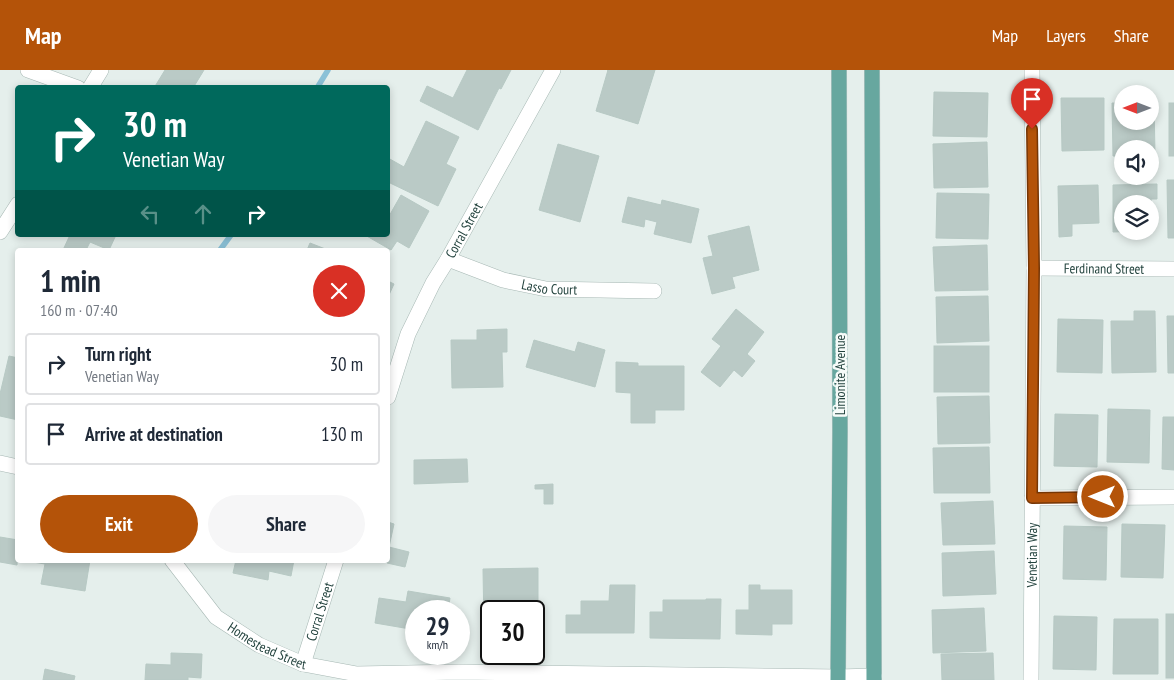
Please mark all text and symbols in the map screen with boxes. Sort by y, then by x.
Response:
text: Map [25,20,62,51]
text: Map [992,24,1018,47]
text: Layers [1046,24,1086,47]
text: Share [1114,24,1149,47]
pin [1011,78,1053,129]
icon: arrive [1018,85,1046,113]
north arrow [1114,85,1159,130]
map controls [1114,85,1159,240]
text: 30 m [123,101,187,147]
icon: right [40,105,105,170]
button: sound [1114,140,1159,185]
text: Venetian Way [123,145,225,173]
button: layers [1114,195,1159,240]
street label: Corral Street [441,199,487,261]
icon: left [136,200,164,228]
icon: ahead [189,200,217,228]
icon: right [242,200,270,228]
street label: Ferdinand Street [1064,259,1144,278]
text: 1 min [40,261,101,300]
button: close [313,265,365,317]
street label: Lasso Court [520,275,577,299]
text: 160 m · 07:40 [40,300,118,320]
street label: Limonite Avenue [831,334,849,415]
text: Turn right [85,342,151,366]
icon: right [42,350,70,378]
text: 30 m [330,352,363,376]
text: Venetian Way [85,366,159,386]
icon: arrive [42,420,70,448]
text: Arrive at destination [85,422,223,446]
text: 130 m [321,422,363,446]
position arrow [1076,470,1128,522]
button: Exit [40,495,198,553]
button: Share [208,495,365,553]
street label: Venetian Way [1023,522,1041,588]
street label: Corral Street [302,580,337,643]
speed limit sign: 30 [480,600,545,665]
text: 29 [426,610,449,642]
street label: Homestead Street [224,618,308,673]
text: km/h [427,637,448,652]

